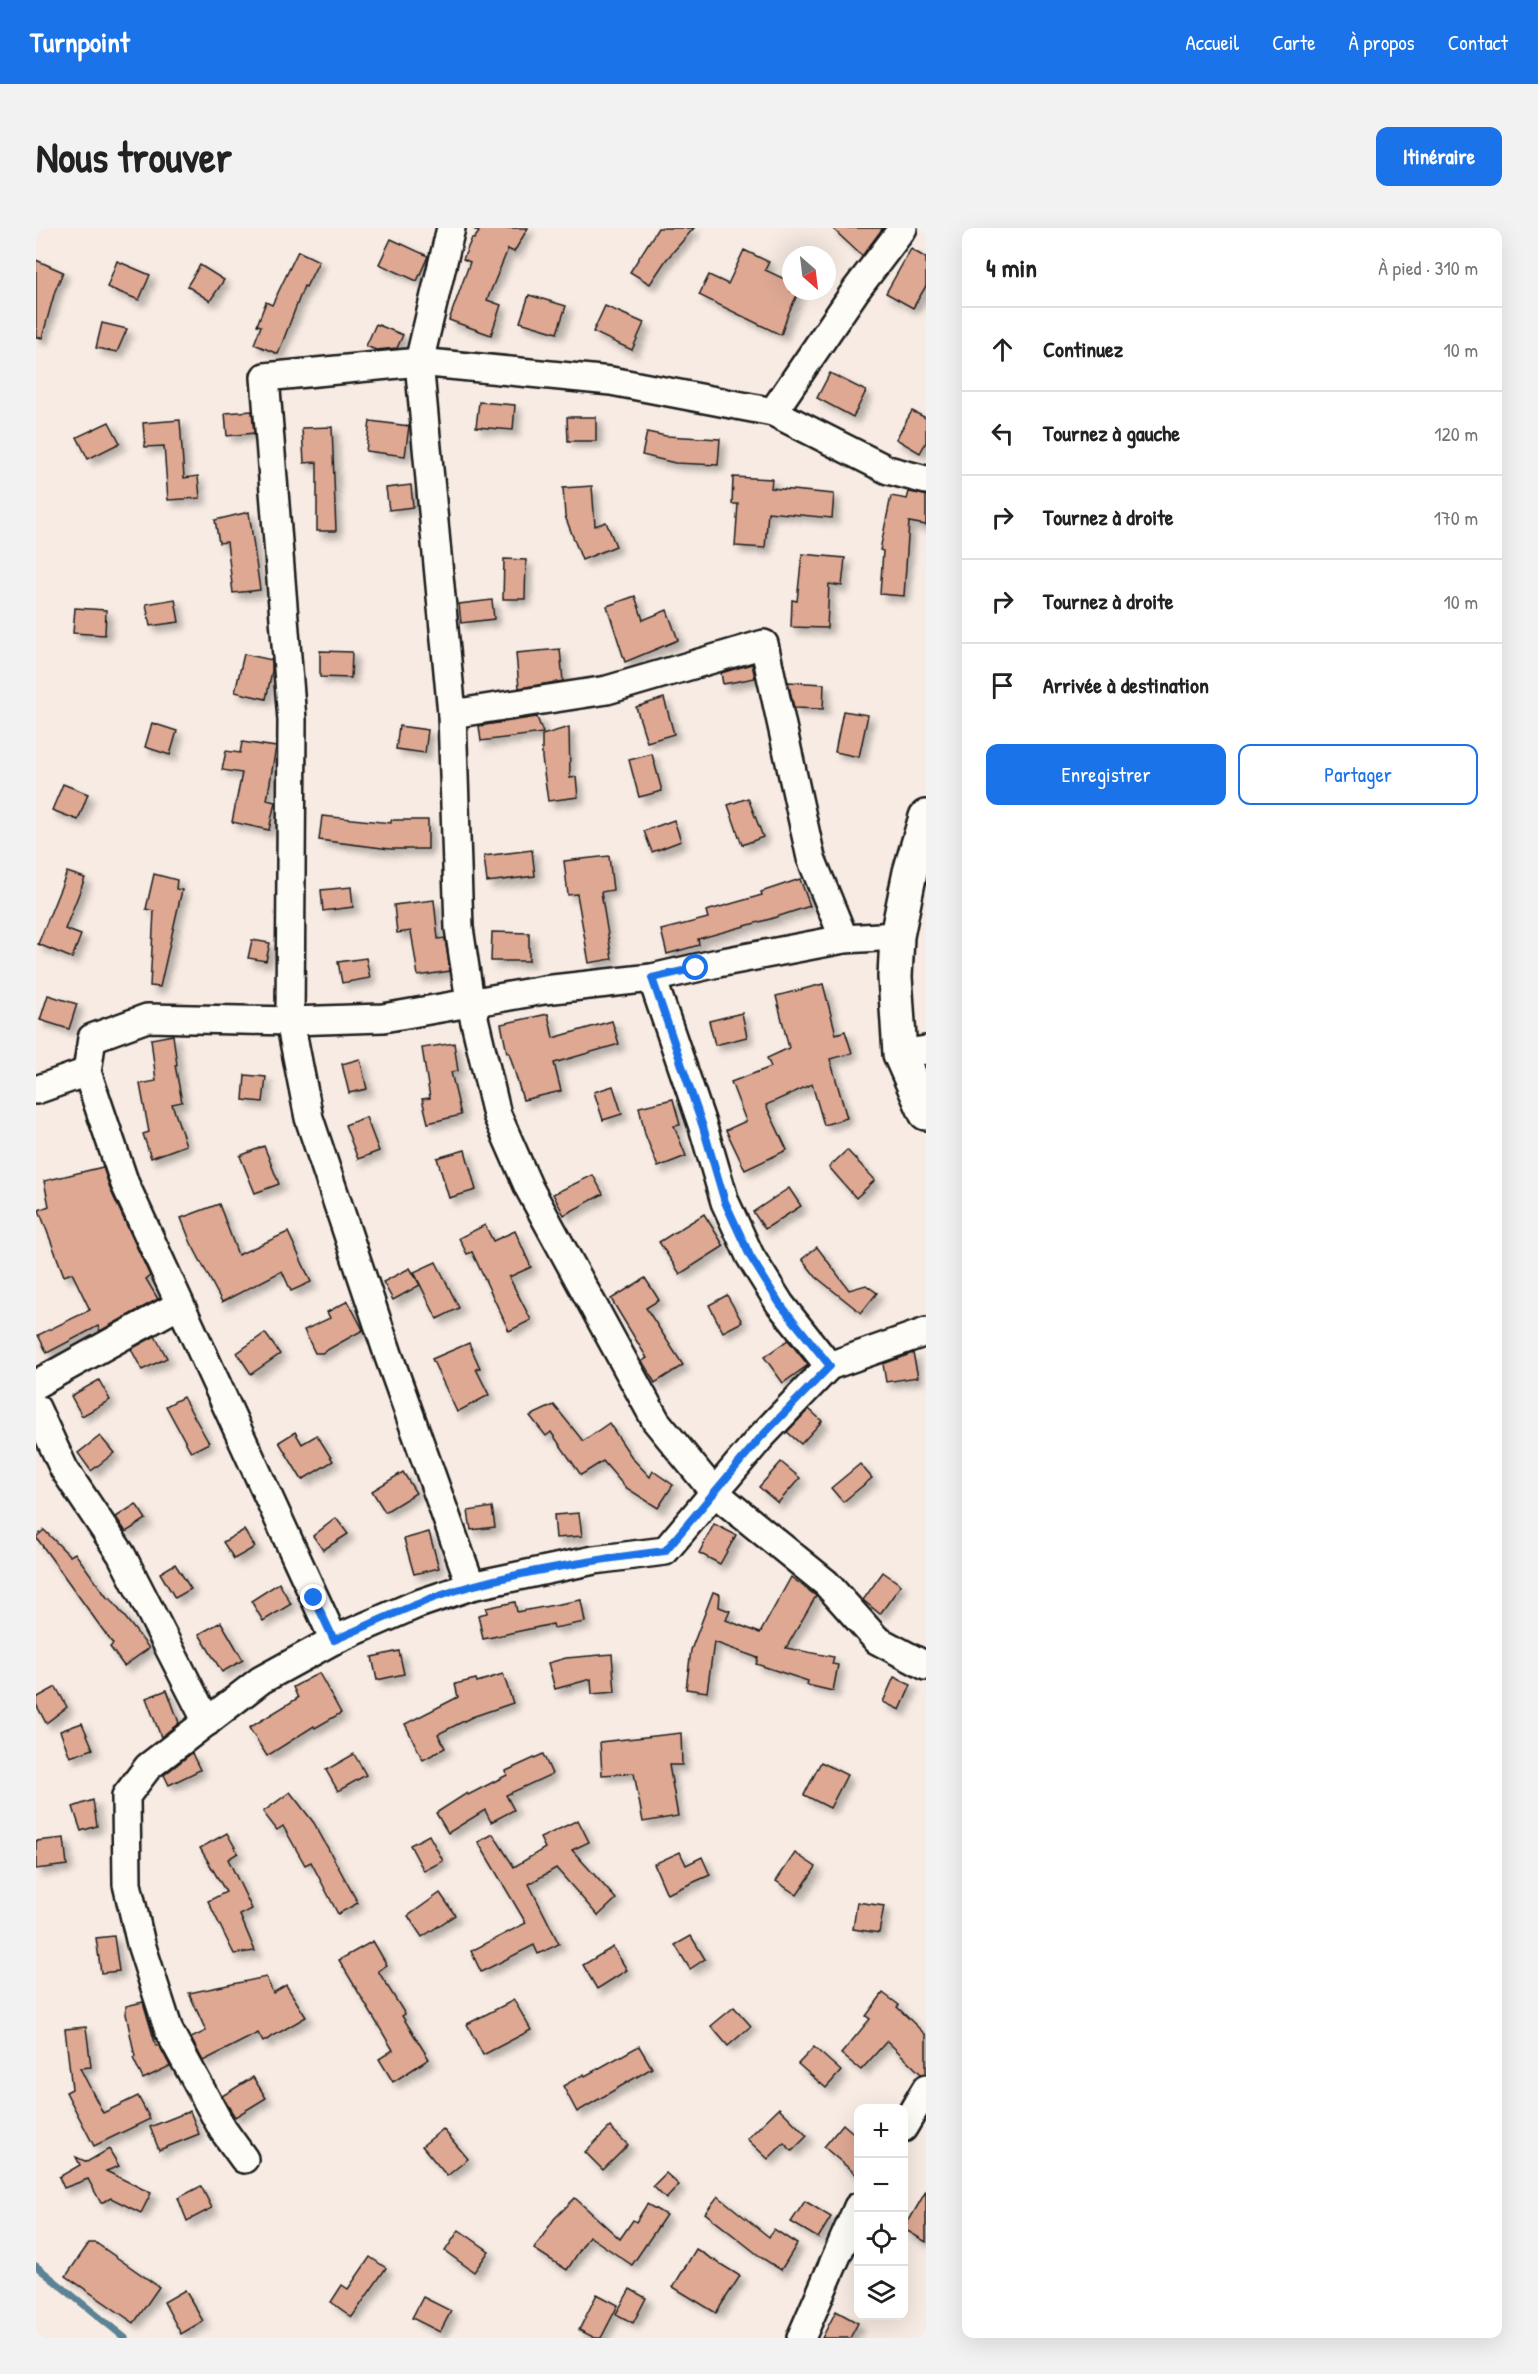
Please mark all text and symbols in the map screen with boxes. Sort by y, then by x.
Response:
text: Turnpoint [30,23,130,61]
text: Accueil [1186,28,1239,57]
text: Carte [1272,28,1316,57]
text: À propos [1349,28,1415,57]
text: Contact [1448,28,1508,57]
button: Itinéraire [1376,127,1502,186]
text: Nous trouver [36,128,232,185]
north arrow [782,246,836,300]
text: 4 min [986,250,1037,285]
text: À pied · 310 m [1378,254,1478,281]
icon: ahead [986,333,1019,366]
text: Continuez [1043,334,1123,364]
text: 10 m [1444,336,1478,363]
icon: left [986,417,1019,450]
text: Tournez à gauche [1043,418,1180,448]
text: 120 m [1434,420,1478,447]
icon: right [986,501,1019,534]
text: Tournez à droite [1043,502,1173,532]
text: 170 m [1434,504,1478,531]
icon: right [986,585,1019,618]
text: Tournez à droite [1043,586,1173,616]
text: 10 m [1444,588,1478,615]
icon: arrive [986,669,1019,702]
text: Arrivée à destination [1043,670,1209,700]
button: Enregistrer [986,744,1226,805]
button: Partager [1238,744,1478,805]
route start [682,954,708,980]
route end [300,1584,326,1610]
map controls [854,2104,908,2320]
button: + [854,2104,908,2158]
button: − [854,2158,908,2212]
button: locate [854,2212,908,2266]
button: layers [854,2266,908,2320]

